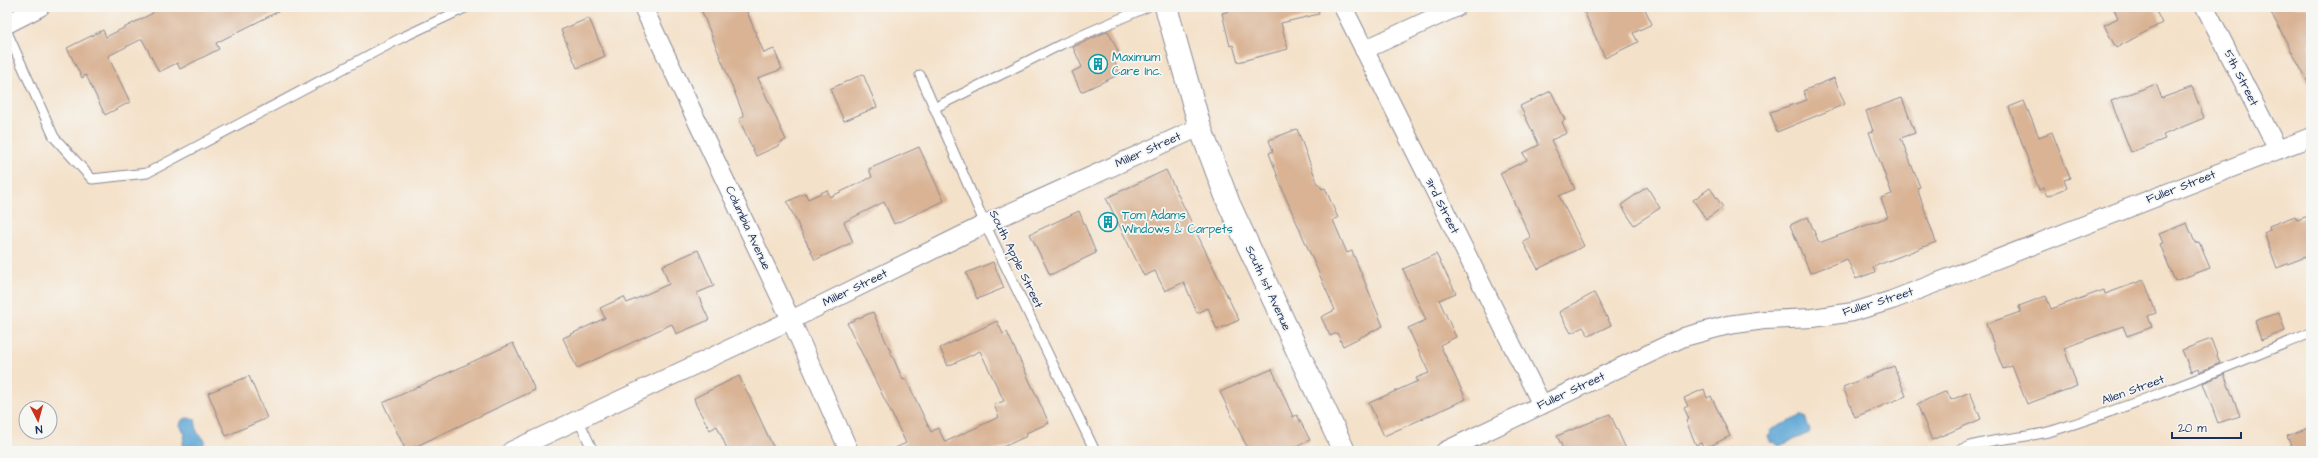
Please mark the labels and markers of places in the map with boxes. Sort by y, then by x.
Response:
place label: Maximum Care Inc. [1112,49,1162,80]
building icon: Maximum Care Inc. [1087,53,1109,75]
place label: Tom Adams Windows & Carpets [1122,207,1233,238]
building icon: Tom Adams Windows & Carpets [1097,211,1119,233]

